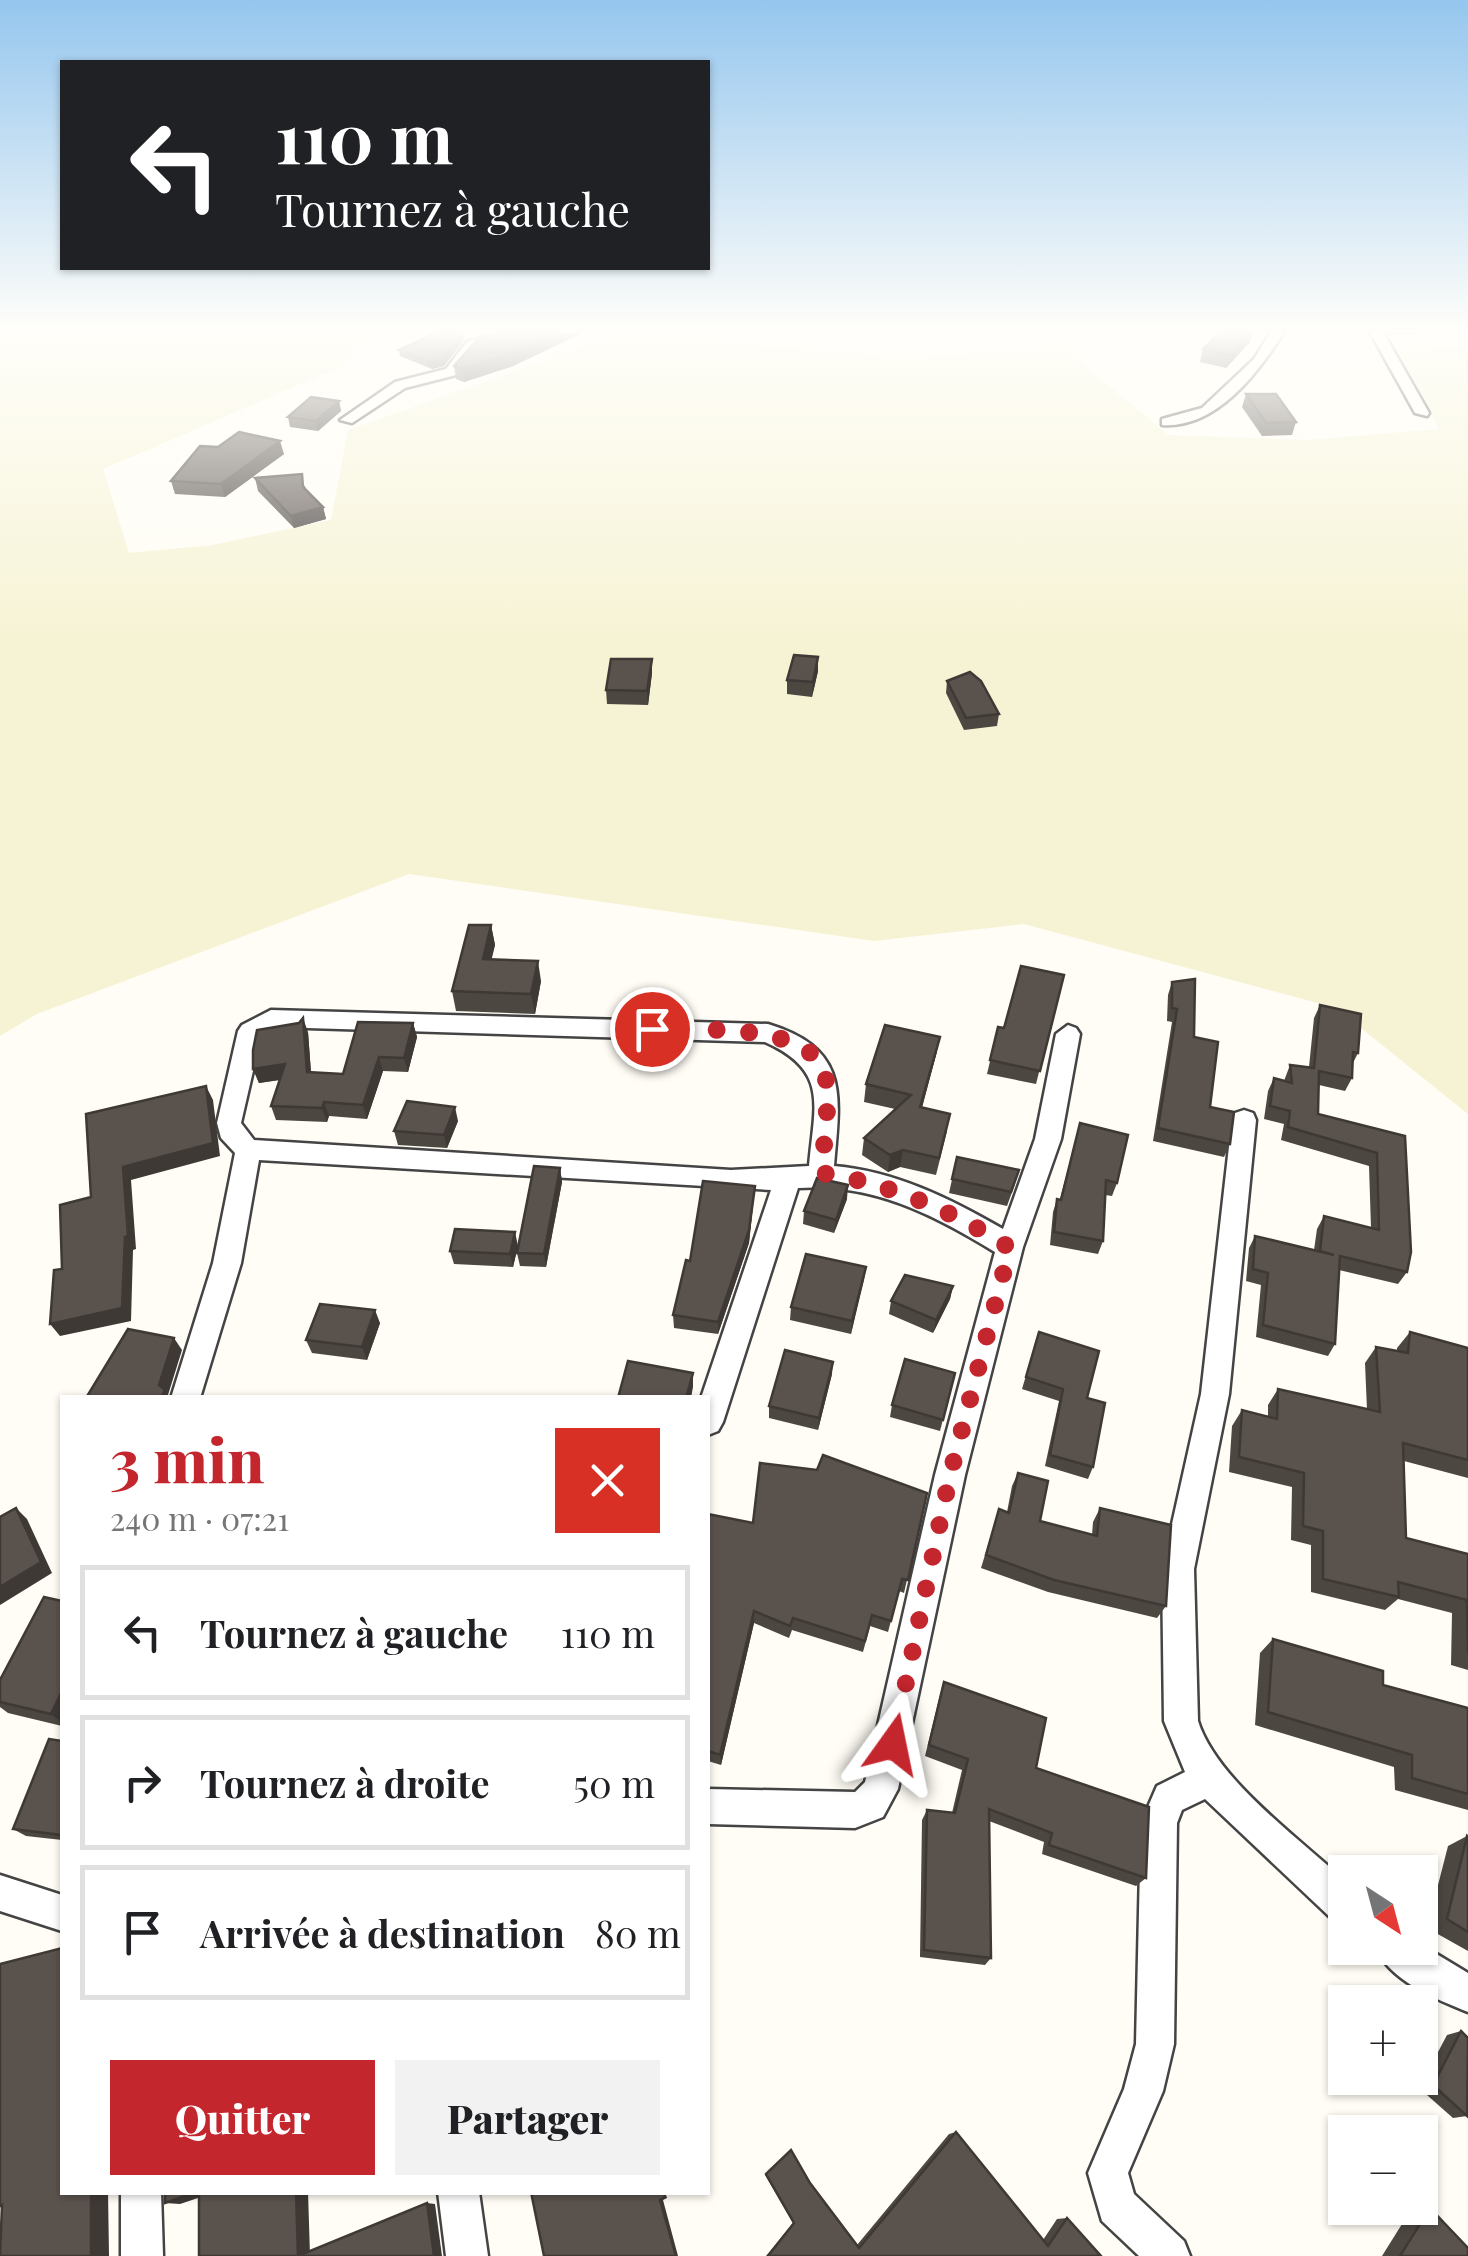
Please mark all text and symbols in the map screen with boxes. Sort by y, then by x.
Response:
text: 110 m [275,88,453,182]
icon: left [110,100,240,230]
text: Tournez à gauche [275,178,630,238]
pin [610,987,695,1072]
icon: arrive [625,1002,680,1057]
text: 3 min [110,1418,264,1498]
button: close [555,1428,660,1533]
text: 240 m · 07:21 [110,1496,289,1539]
icon: left [115,1605,170,1660]
text: Tournez à gauche [200,1607,508,1658]
text: 110 m [561,1607,655,1658]
position arrow [841,1692,945,1796]
icon: right [115,1755,170,1810]
text: Tournez à droite [200,1757,490,1808]
text: 50 m [573,1757,655,1808]
north arrow [1328,1855,1438,1965]
map controls [1328,1855,1438,2225]
icon: arrive [115,1905,170,1960]
text: Arrivée à destination [200,1907,565,1958]
text: 80 m [595,1907,681,1958]
button: + [1328,1985,1438,2095]
button: Quitter [110,2060,375,2175]
button: Partager [395,2060,660,2175]
button: − [1328,2115,1438,2225]

